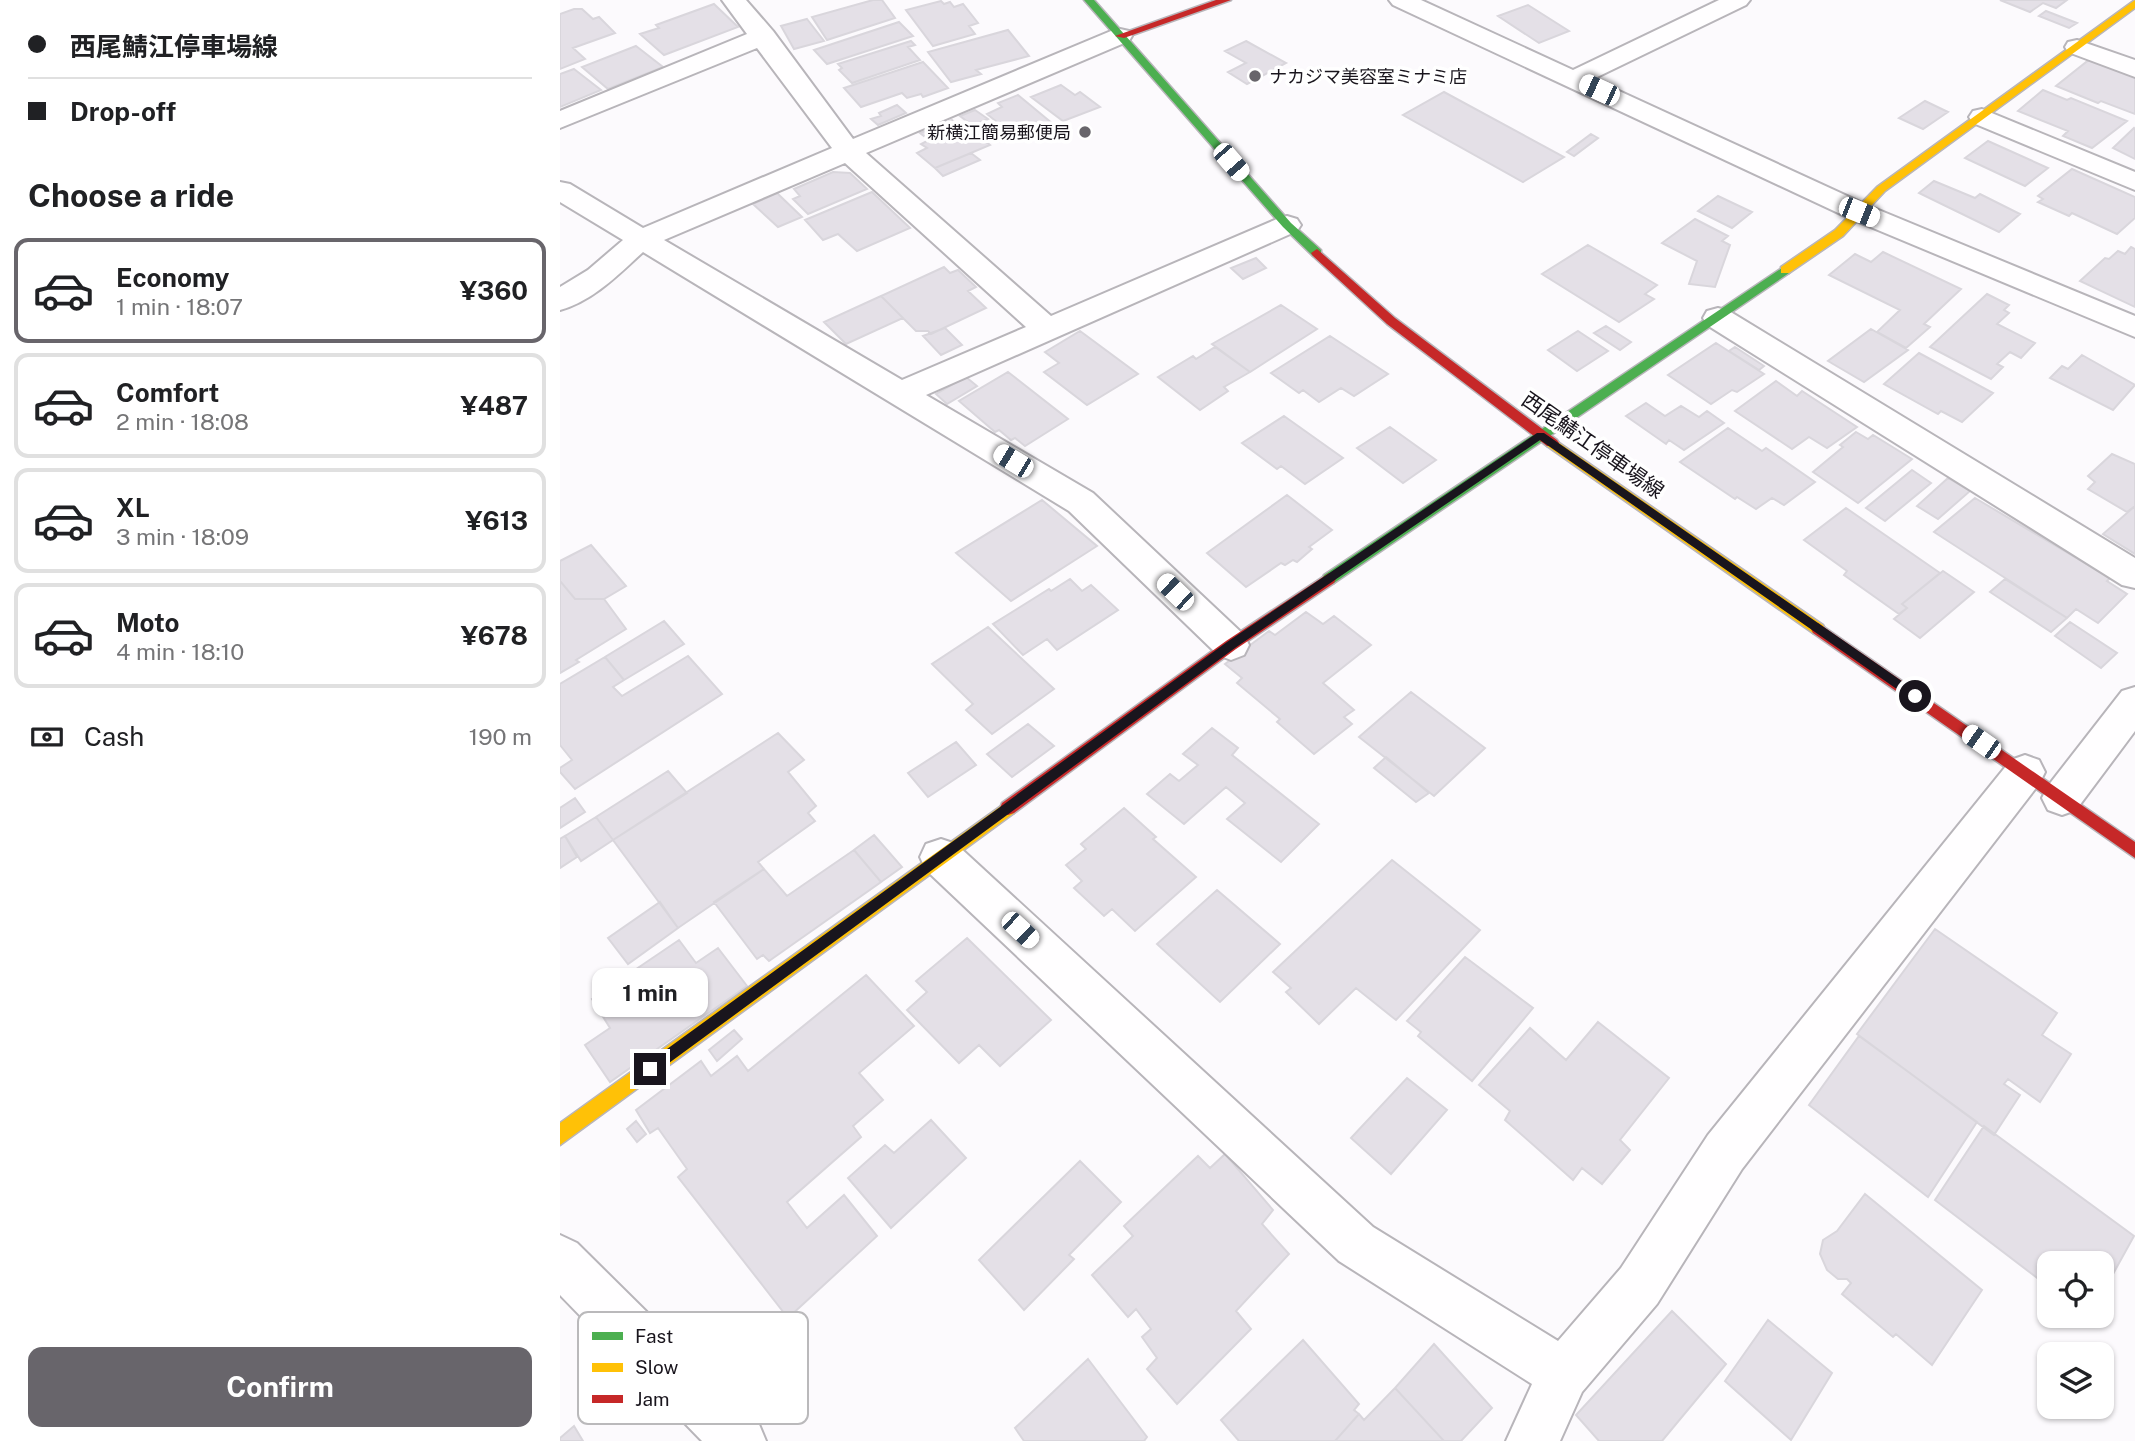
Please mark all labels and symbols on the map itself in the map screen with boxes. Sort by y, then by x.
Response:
place label: ナカジマ美容室ミナミ店 [1269,66,1467,87]
marker: ナカジマ美容室ミナミ店 [1247,68,1263,84]
car [1576,72,1623,108]
place label: 新横江簡易郵便局 [927,122,1071,143]
marker: 新横江簡易郵便局 [1077,124,1093,140]
car [1210,139,1253,185]
car [1836,194,1883,230]
street label: 西尾鯖江停車場線 [1517,387,1669,503]
car [990,441,1037,481]
car [1153,570,1198,614]
route start [1899,680,1931,712]
car [1958,721,2005,763]
car [998,908,1043,952]
callout: 1 min [592,968,708,1016]
route end [634,1053,666,1085]
legend [578,1312,808,1424]
text: Fast [635,1325,673,1347]
text: Slow [635,1356,679,1378]
text: Jam [635,1388,669,1410]

